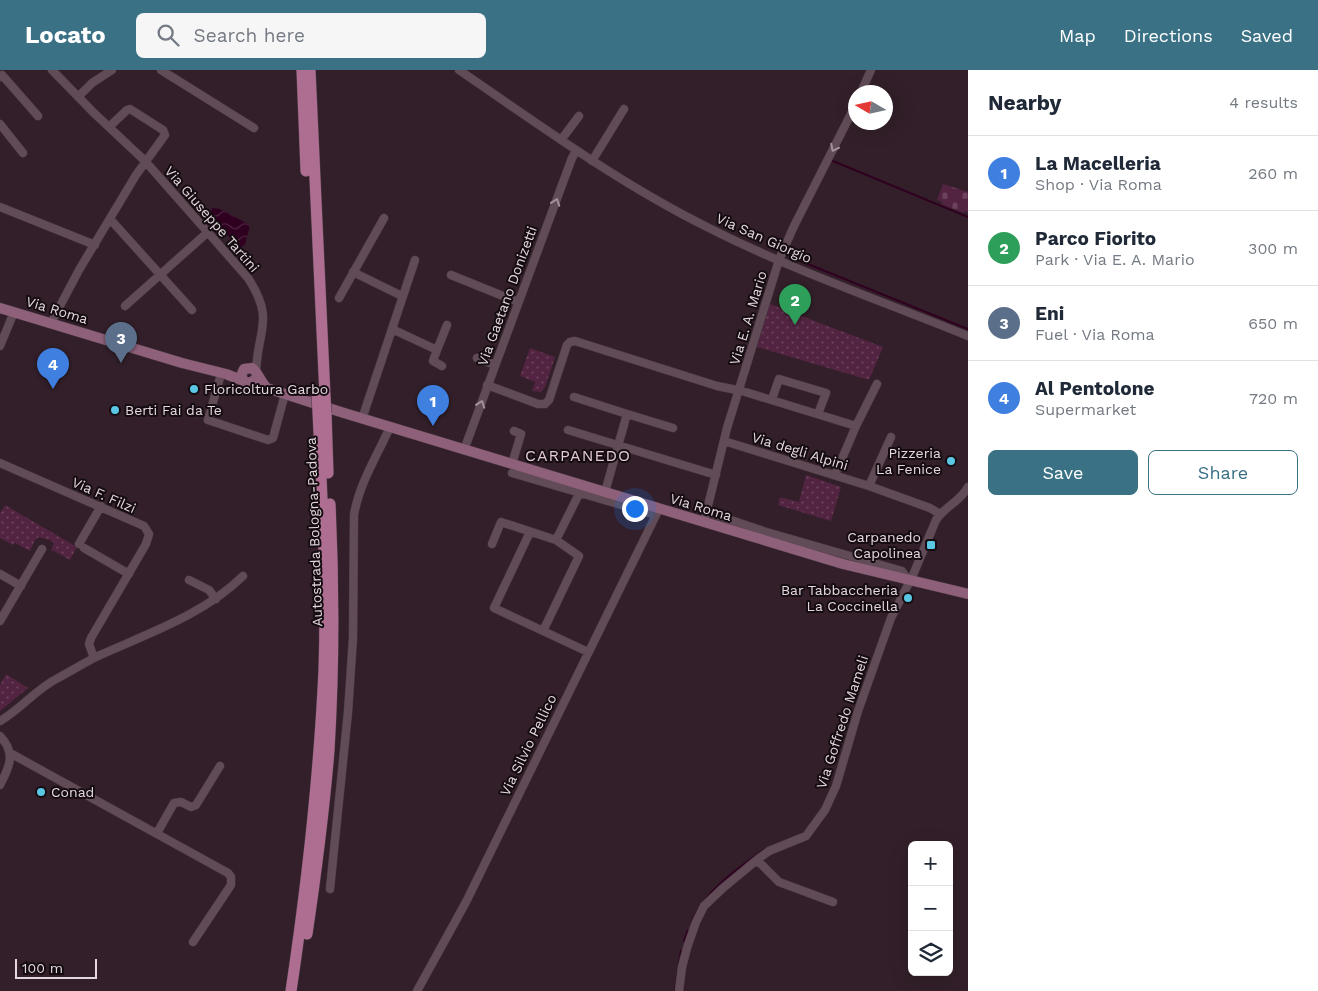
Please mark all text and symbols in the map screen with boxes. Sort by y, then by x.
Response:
search box [136,13,486,58]
text: Locato [25,21,106,49]
icon: search [154,21,182,49]
text: Search here [194,24,305,47]
text: Map [1059,25,1096,46]
text: Directions [1124,25,1213,46]
text: Saved [1241,25,1293,46]
north arrow [848,85,893,130]
text: Nearby [988,90,1061,115]
text: 4 results [1229,93,1298,112]
one-way arrow [830,143,840,152]
text: La Macelleria [1035,152,1161,175]
street label: Via Giuseppe Tartini [162,163,262,275]
text: 1 [1001,164,1007,183]
text: 260 m [1248,164,1298,183]
text: Shop · Via Roma [1035,175,1162,194]
one-way arrow [550,199,560,207]
street label: Via San Giorgio [714,210,814,266]
street label: Via Gaetano Donizetti [474,224,540,368]
text: Parco Fiorito [1035,227,1156,250]
text: 2 [999,239,1009,258]
text: 300 m [1248,239,1298,258]
text: Park · Via E. A. Mario [1035,250,1195,269]
street label: Via E. A. Mario [726,269,770,367]
pin: 2 [779,284,811,325]
street label: Via Roma [24,293,90,327]
text: Eni [1035,302,1064,325]
text: 3 [999,314,1009,333]
text: 650 m [1248,314,1298,333]
pin: 3 [105,322,137,363]
text: Fuel · Via Roma [1035,325,1155,344]
pin: 4 [37,348,69,389]
text: Al Pentolone [1035,377,1154,400]
place label: Floricoltura Garbo [204,381,328,397]
marker: Floricoltura Garbo [188,383,200,395]
pin: 1 [417,385,449,426]
text: 4 [999,389,1009,408]
text: 720 m [1249,389,1298,408]
one-way arrow [475,400,485,409]
text: Supermarket [1035,400,1136,419]
place label: Berti Fai da Te [125,402,222,418]
marker: Berti Fai da Te [109,404,121,416]
street label: Via degli Alpini [750,429,850,473]
street label: Autostrada Bologna-Padova [303,437,325,627]
place label: Pizzeria La Fenice [876,445,941,477]
district label: CARPANEDO [525,446,631,465]
button: Save [988,450,1138,495]
button: Share [1148,450,1298,495]
marker: Pizzeria La Fenice [945,455,957,467]
street label: Via F. Filzi [70,474,138,516]
street label: Via Roma [668,490,734,524]
your location [622,496,648,522]
place label: Carpanedo Capolinea [847,529,921,561]
marker: Carpanedo Capolinea [925,539,937,551]
place label: Bar Tabbaccheria La Coccinella [781,582,898,614]
marker: Bar Tabbaccheria La Coccinella [902,592,914,604]
street label: Via Goffredo Mameli [813,653,871,791]
street label: Via Silvio Pellico [496,692,560,798]
place label: Conad [51,784,94,800]
marker: Conad [35,786,47,798]
map controls [908,841,953,976]
button: + [908,841,953,886]
button: − [908,886,953,931]
button: layers [908,931,953,976]
scale bar [15,956,98,979]
text: 100 m [22,960,63,976]

